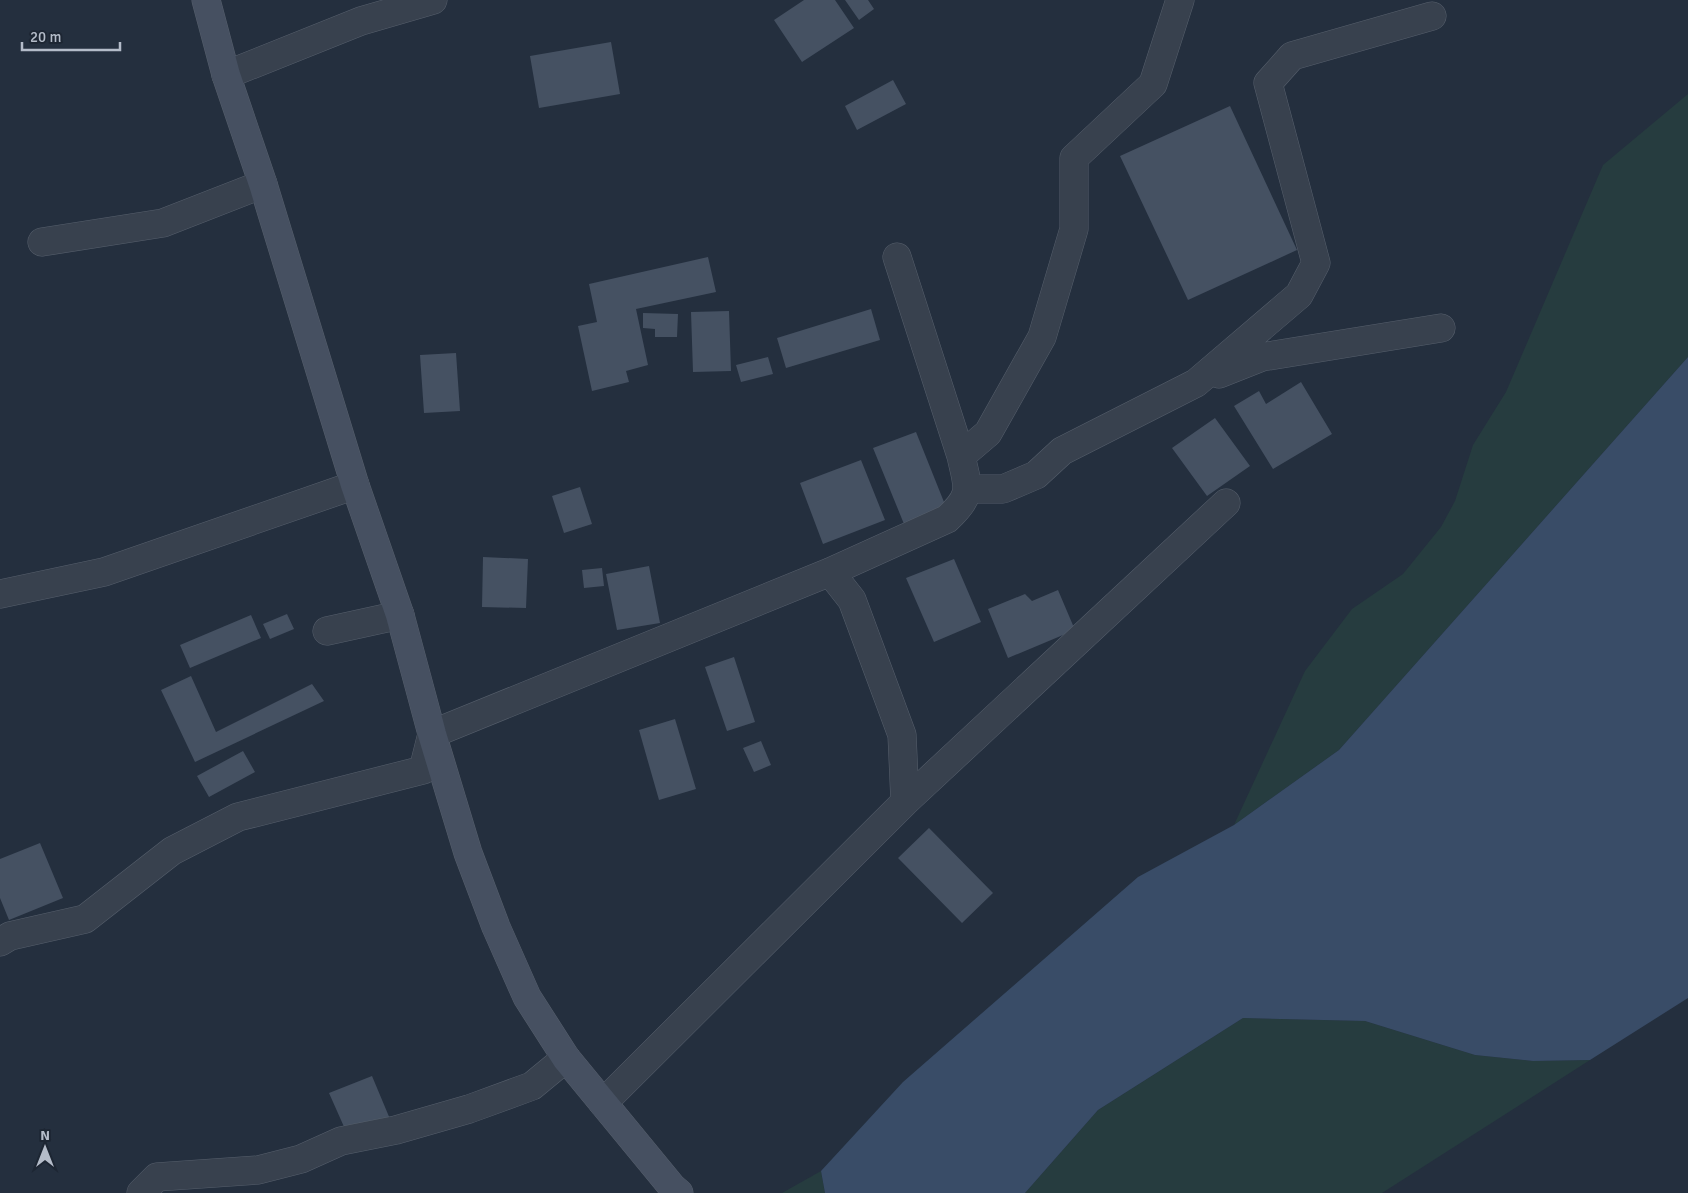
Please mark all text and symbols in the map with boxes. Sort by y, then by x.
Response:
scale bar [22,20,120,52]
text: 20 m [30,28,61,46]
north arrow [20,1123,70,1173]
text: N [40,1127,50,1144]

